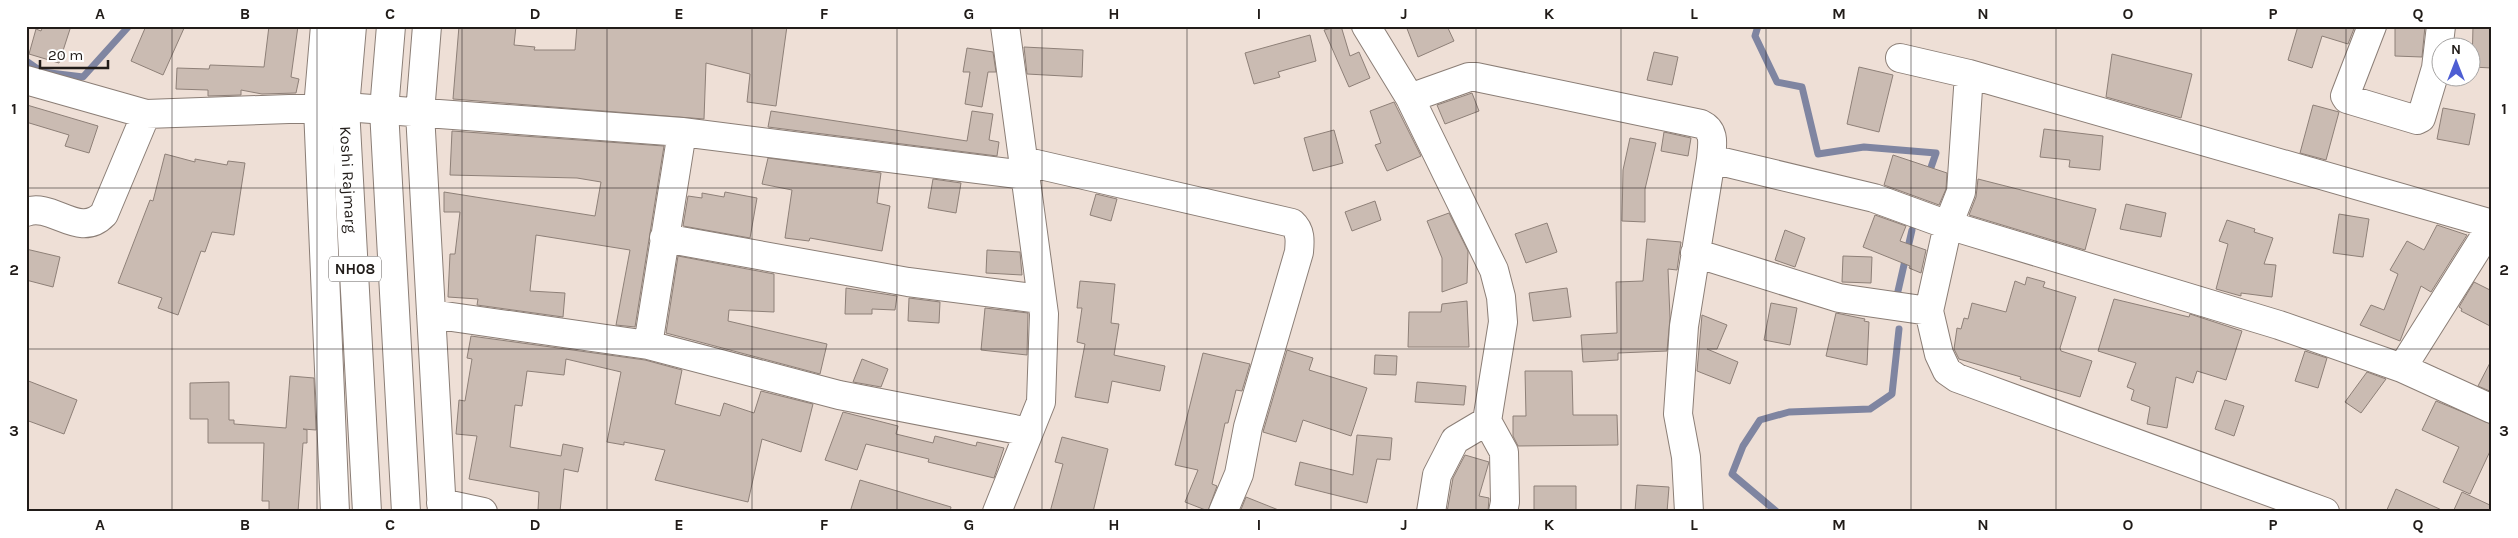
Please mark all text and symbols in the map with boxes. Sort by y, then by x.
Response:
text: A [95,4,105,23]
text: B [240,4,250,23]
text: C [385,4,395,23]
text: D [530,4,541,23]
text: E [674,4,684,23]
text: F [820,4,829,23]
text: G [964,4,974,23]
text: H [1108,4,1120,23]
text: I [1257,4,1261,23]
text: J [1400,4,1408,23]
text: K [1544,4,1555,23]
text: L [1690,4,1698,23]
text: M [1832,4,1846,23]
text: N [1977,4,1989,23]
text: O [2123,4,2134,23]
text: P [2268,4,2278,23]
text: Q [2413,4,2424,23]
scale bar [40,38,108,70]
north arrow [2430,38,2480,88]
text: N [2451,41,2461,58]
text: 20 m [48,46,83,64]
text: 1 [11,99,17,118]
text: 1 [2501,99,2507,118]
street label: Koshi Rajmarg [337,126,361,234]
road number: NH08 [329,256,381,282]
text: 2 [9,260,19,279]
text: 2 [2499,260,2509,279]
text: 3 [9,421,19,440]
text: 3 [2499,421,2509,440]
text: A [95,515,105,534]
text: B [240,515,250,534]
text: C [385,515,395,534]
text: D [530,515,541,534]
text: E [674,515,684,534]
text: F [820,515,829,534]
text: G [964,515,974,534]
text: H [1108,515,1120,534]
text: I [1257,515,1261,534]
text: J [1400,515,1408,534]
text: K [1544,515,1555,534]
text: L [1690,515,1698,534]
text: M [1832,515,1846,534]
text: N [1977,515,1989,534]
text: O [2123,515,2134,534]
text: P [2268,515,2278,534]
text: Q [2413,515,2424,534]

